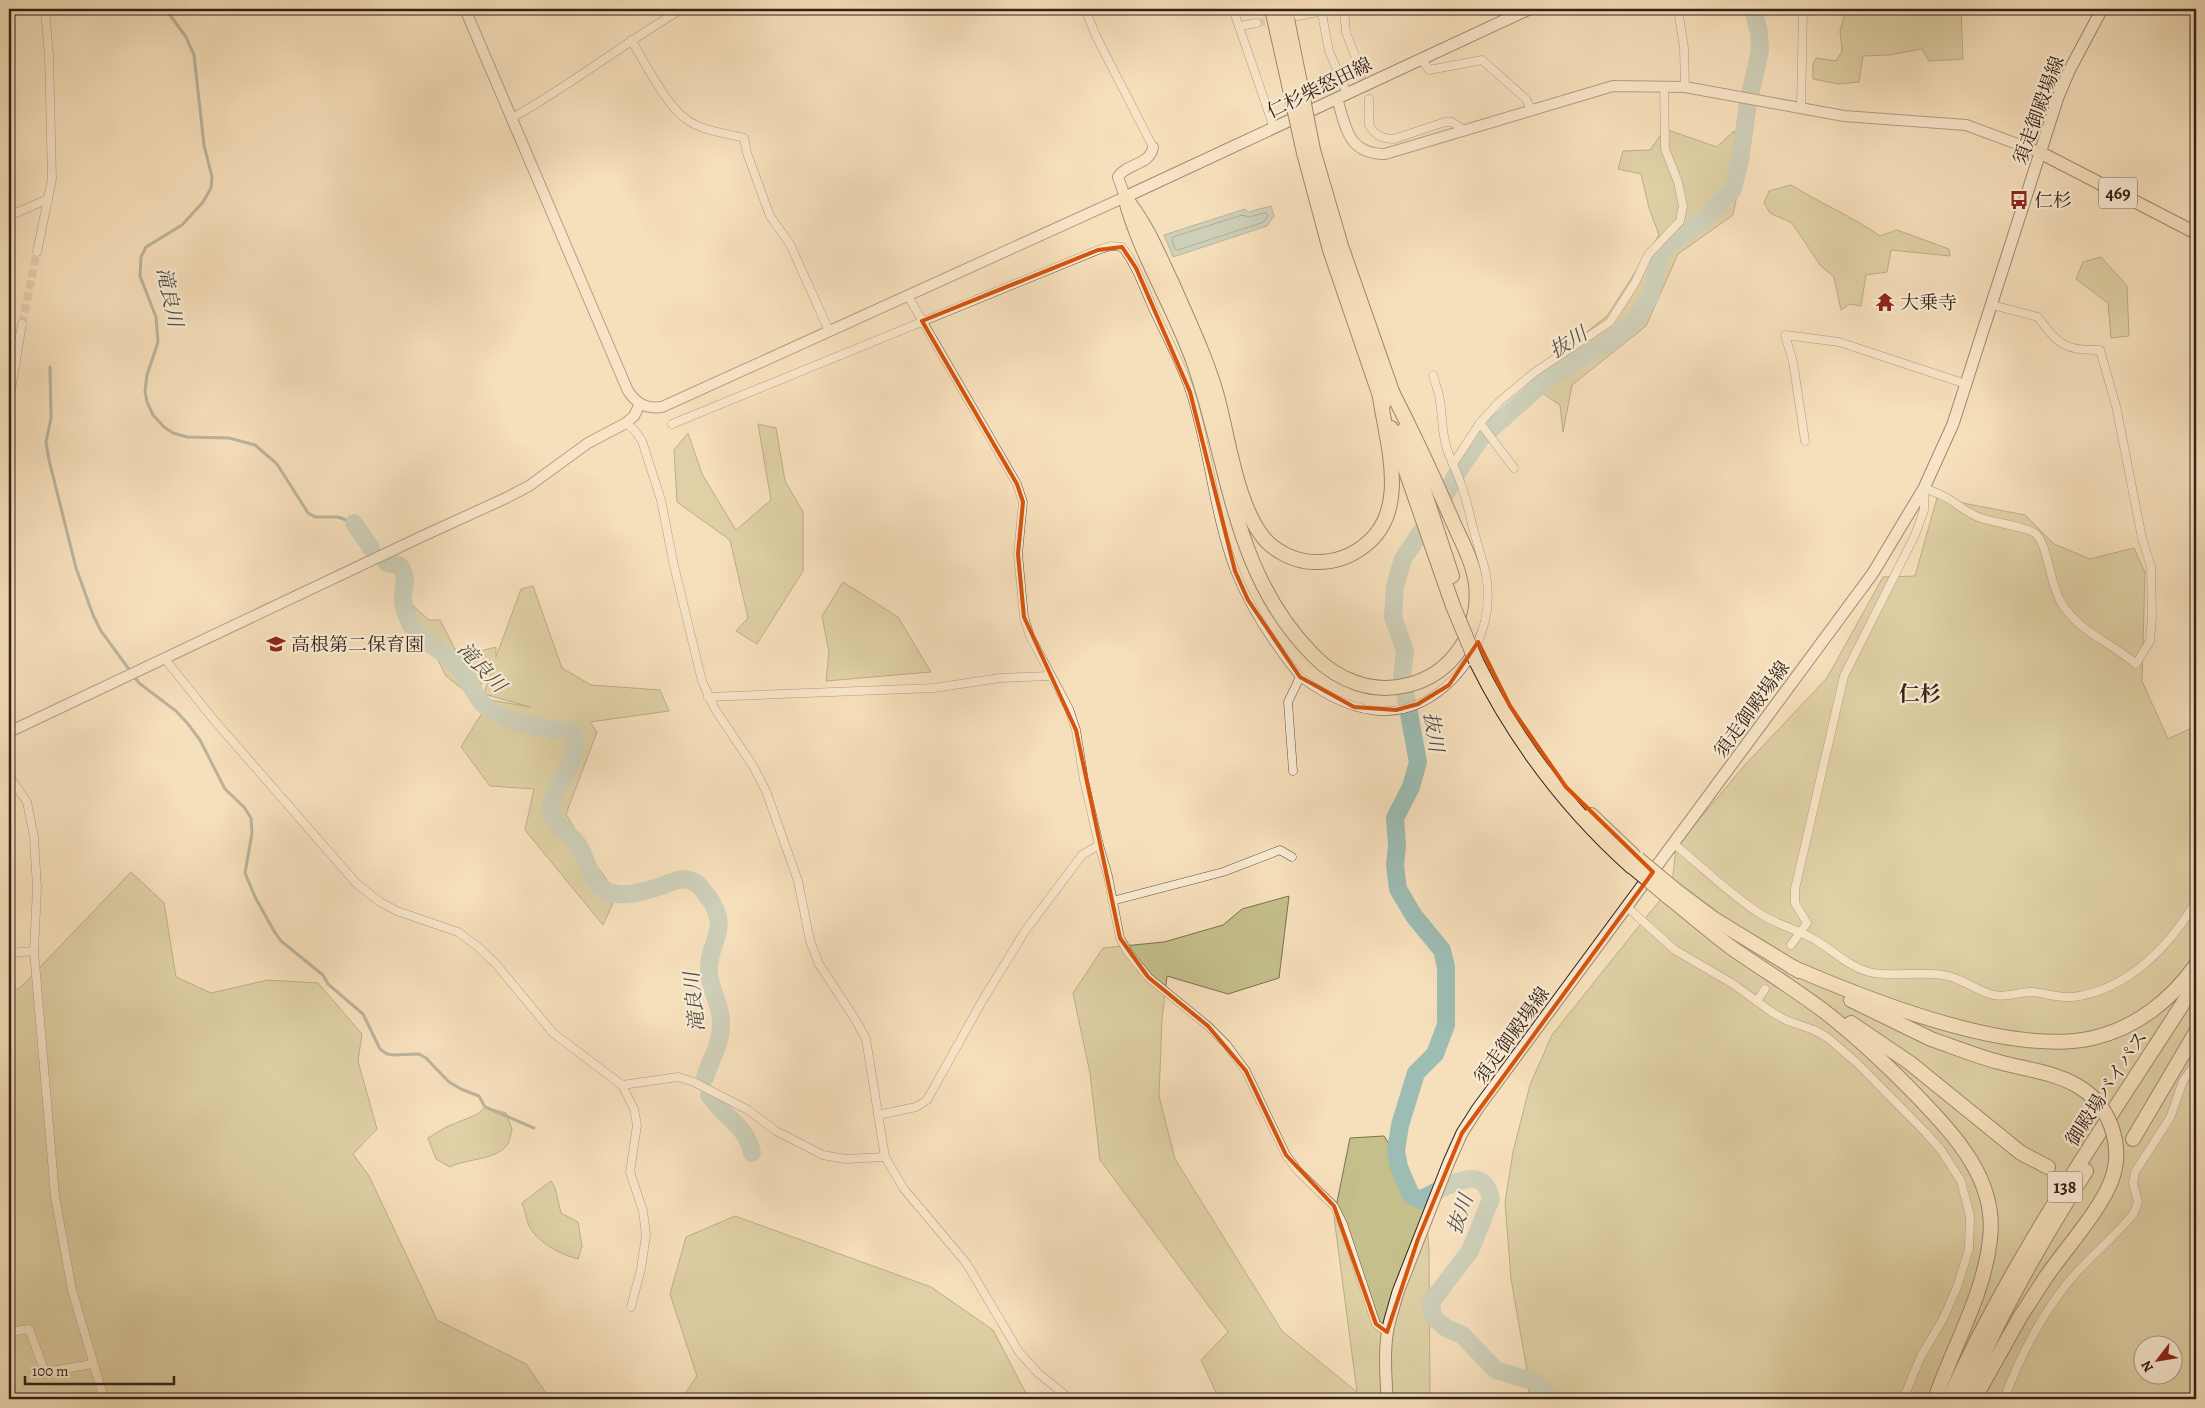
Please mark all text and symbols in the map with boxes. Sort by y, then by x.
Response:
street label: 仁杉柴怒田線 [1263,51,1376,125]
street label: 須走御殿場線 [2007,52,2071,168]
road number: 469 [2099,178,2137,208]
place label: 仁杉 [2034,188,2072,214]
bus stop icon: 仁杉 [2008,189,2030,211]
water label: 滝良川 [150,265,189,331]
place label: 大乗寺 [1900,290,1957,316]
temple icon: 大乗寺 [1874,291,1896,313]
water label: 抜川 [1544,319,1594,364]
place label: 高根第二保育園 [291,632,424,658]
school or university icon: 高根第二保育園 [265,633,287,655]
water label: 滝良川 [451,636,513,700]
street label: 須走御殿場線 [1708,656,1796,763]
district label: 仁杉 [1899,680,1941,708]
water label: 抜川 [1417,710,1450,756]
water label: 滝良川 [678,969,711,1033]
street label: 須走御殿場線 [1468,982,1556,1089]
street label: 御殿場バイパス [2060,1026,2154,1151]
road number: 138 [2048,1172,2082,1202]
water label: 抜川 [1441,1189,1480,1237]
north arrow [2132,1336,2182,1386]
scale bar [25,1353,174,1385]
text: N [2137,1357,2158,1376]
text: 100 m [32,1361,69,1381]

